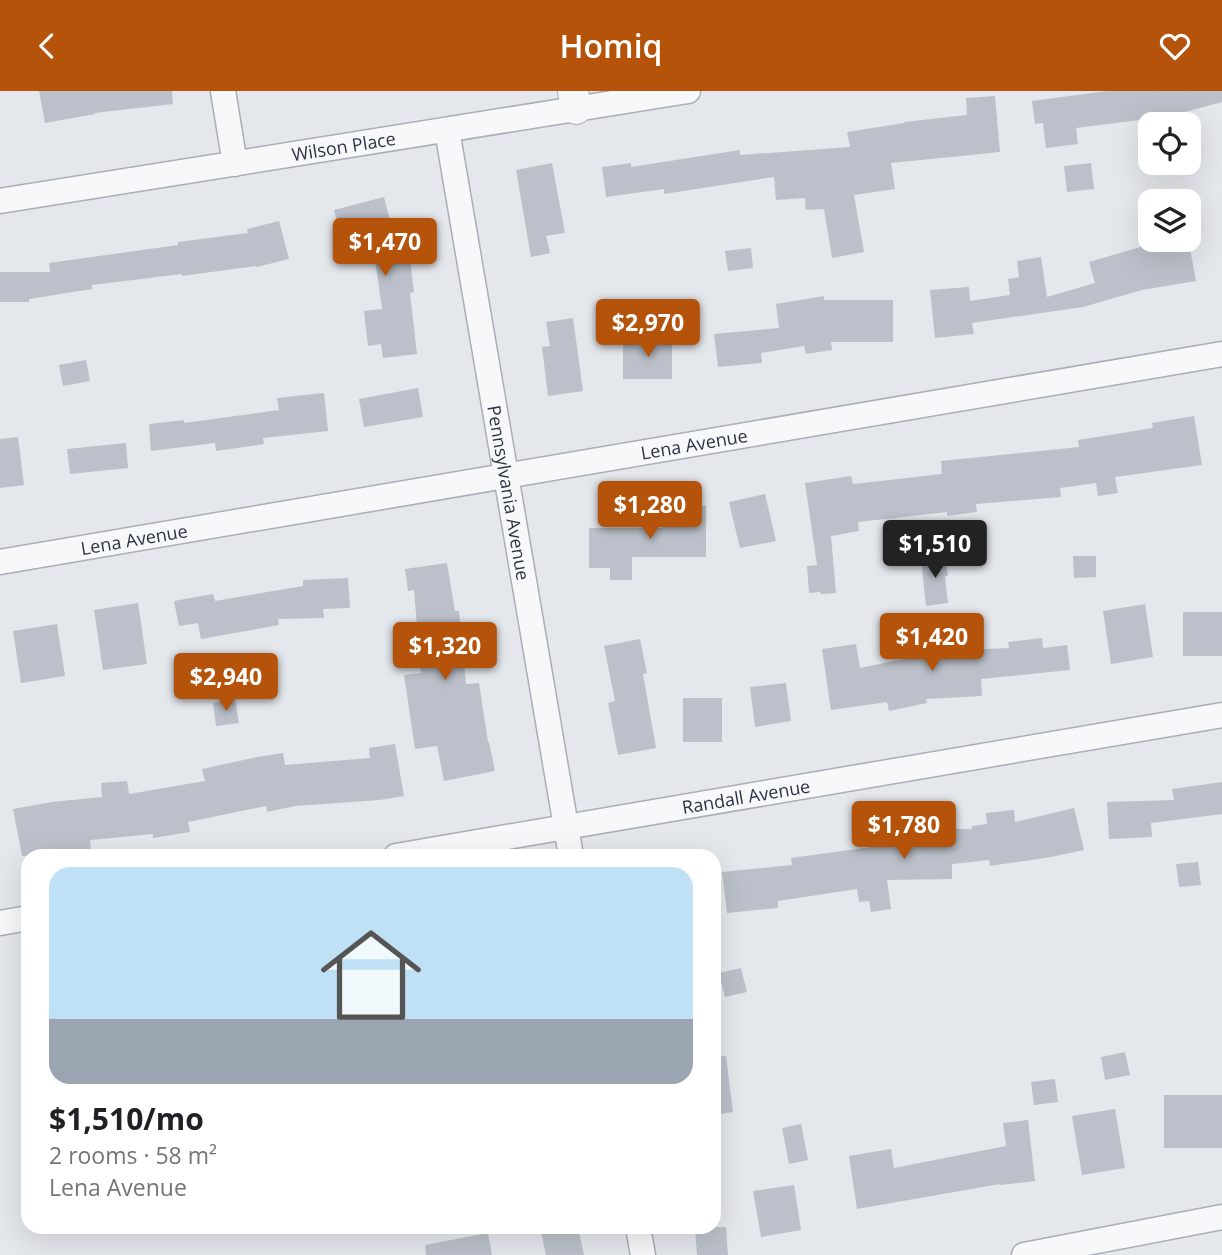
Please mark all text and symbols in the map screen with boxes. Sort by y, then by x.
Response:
text: Homiq [560,24,662,67]
icon: back [28,27,66,65]
icon: heart [1156,27,1194,65]
map controls [1138,112,1201,252]
button: locate [1138,112,1201,175]
street label: Wilson Place [290,126,397,166]
button: layers [1138,189,1201,252]
pin: $1,470 [328,219,442,278]
text: $1,470 [349,225,421,257]
pin: $2,970 [591,299,705,359]
text: $2,970 [612,306,684,338]
street label: Pennsylvania Avenue [482,403,536,582]
street label: Lena Avenue [639,423,749,465]
pin: $1,280 [593,482,707,541]
text: $1,280 [614,488,686,520]
street label: Lena Avenue [79,518,189,560]
pin: $1,510 [878,521,992,580]
text: $1,510 [899,527,971,559]
pin: $1,420 [875,613,989,673]
text: $1,420 [896,620,968,652]
pin: $1,320 [388,623,502,682]
text: $1,320 [409,629,481,661]
pin: $2,940 [169,653,283,713]
text: $2,940 [190,660,262,692]
street label: Randall Avenue [680,774,812,819]
pin: $1,780 [847,801,961,861]
text: $1,780 [868,808,940,840]
icon: home [308,912,434,1038]
text: $1,510/mo [49,1098,204,1139]
text: 2 rooms · 58 m² [49,1139,217,1171]
text: Lena Avenue [49,1171,187,1203]

